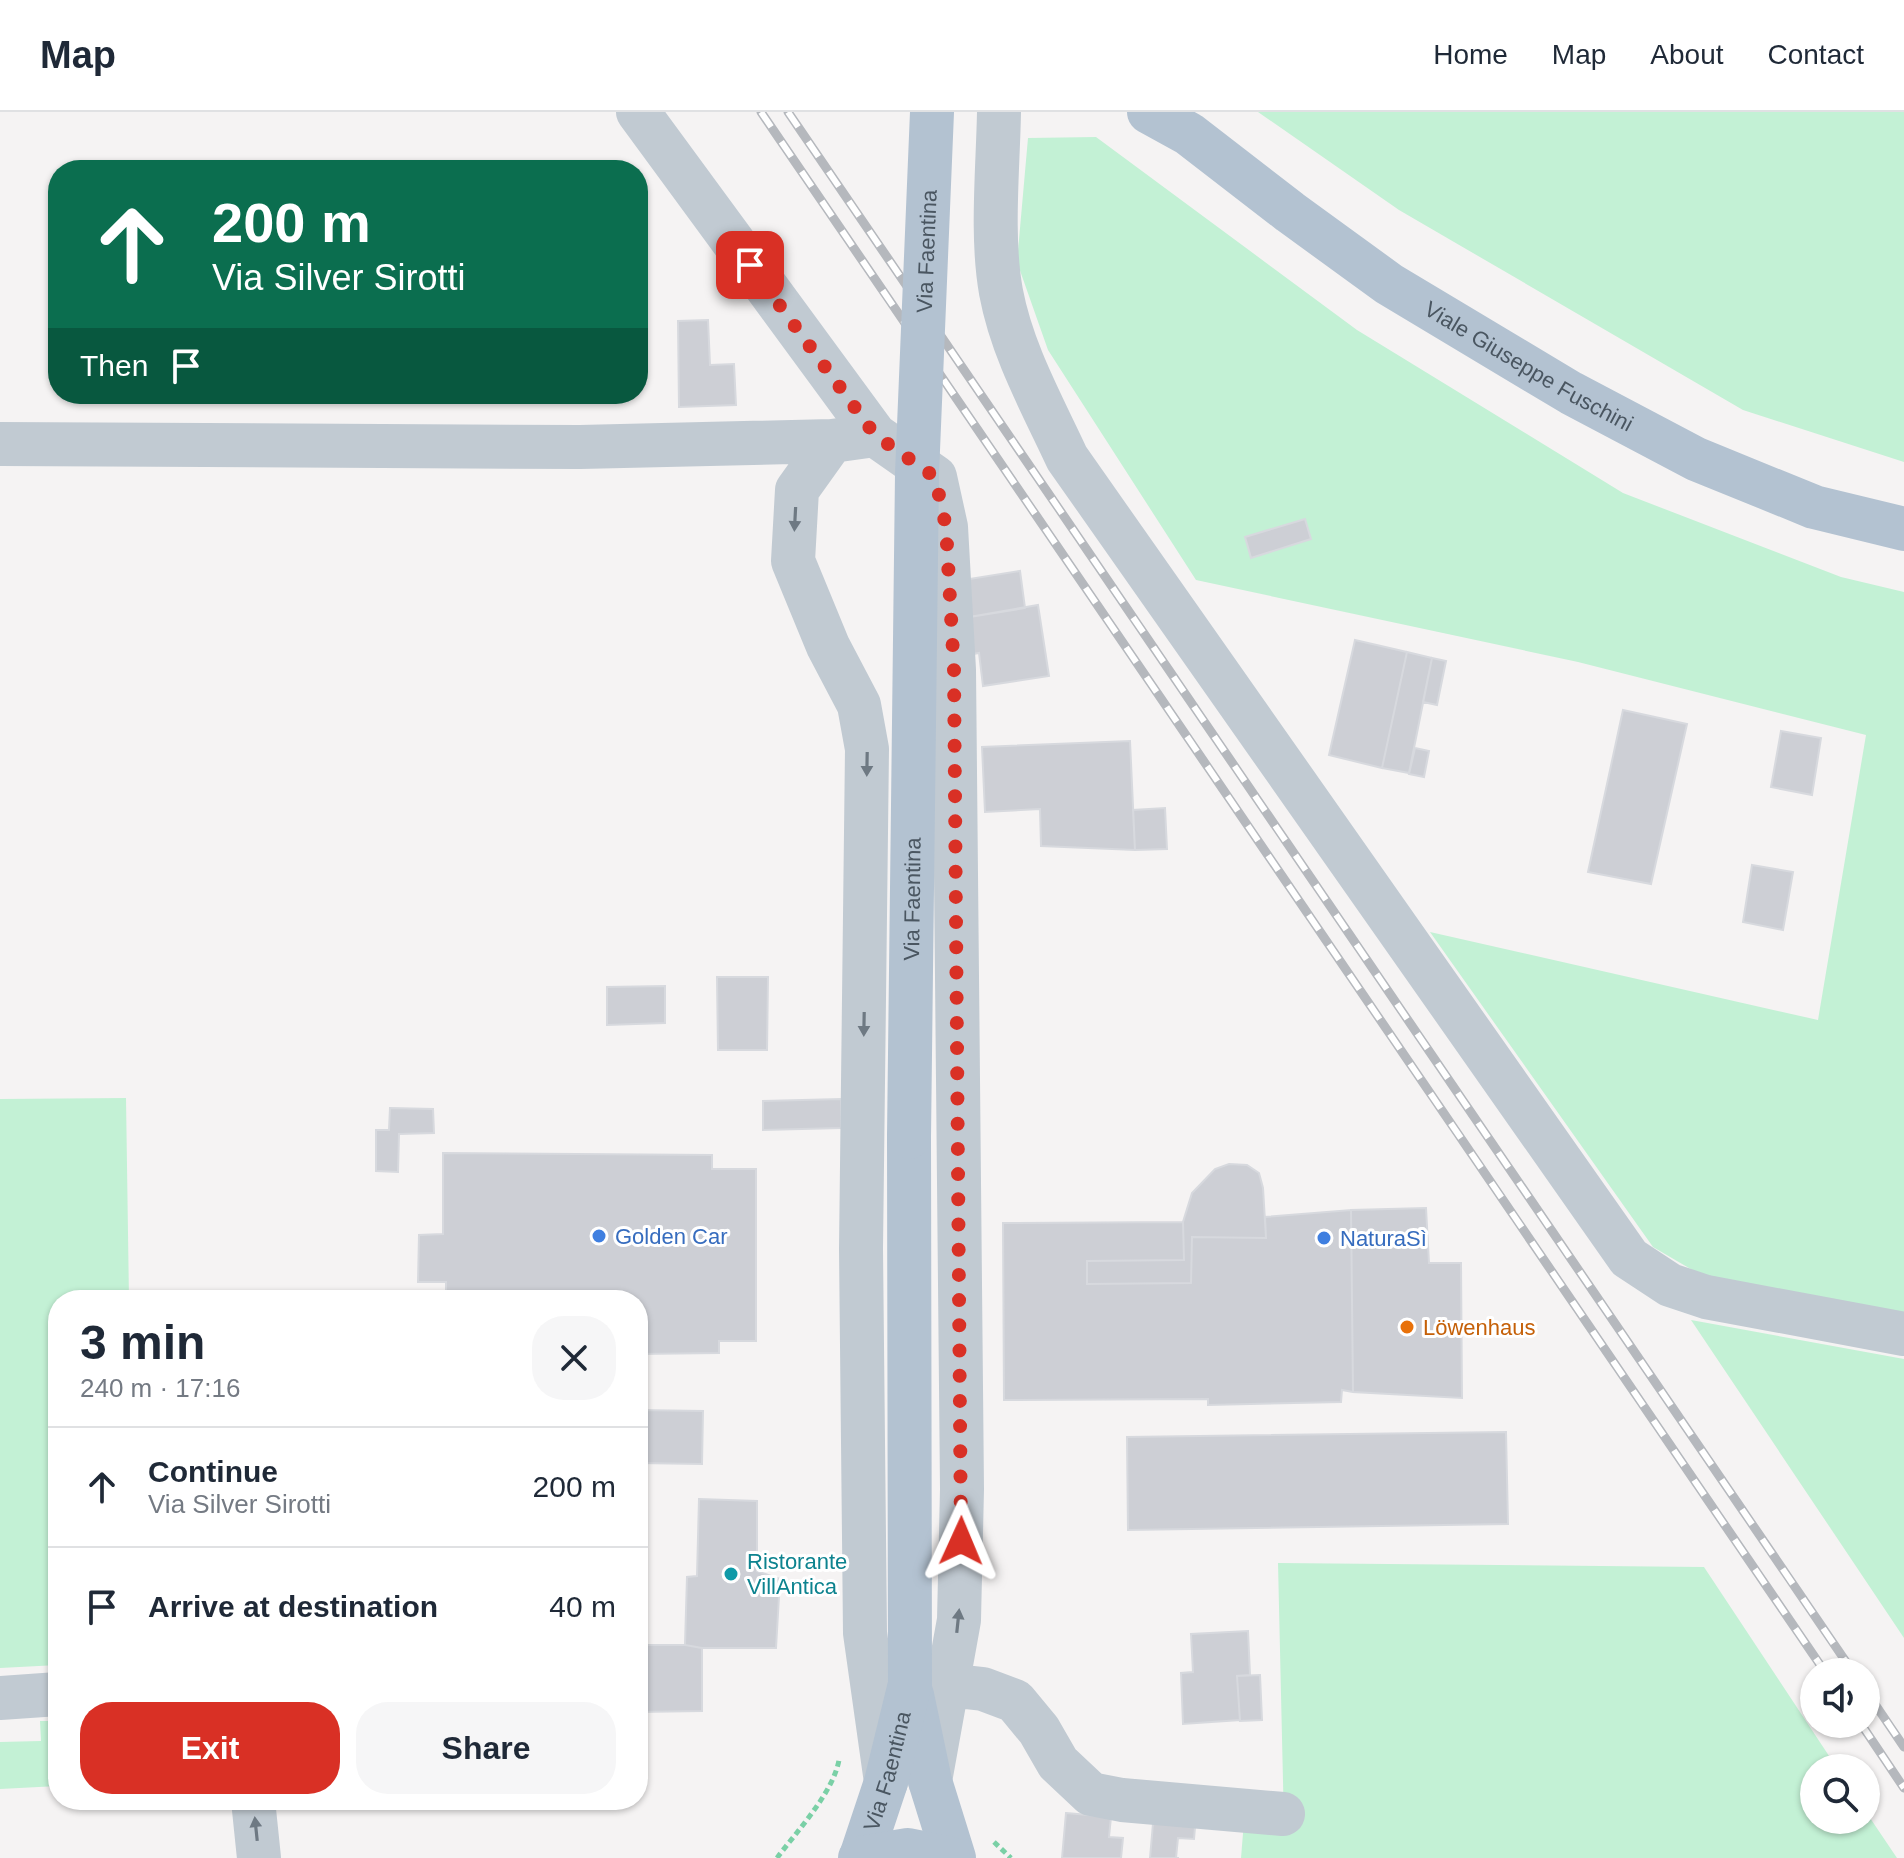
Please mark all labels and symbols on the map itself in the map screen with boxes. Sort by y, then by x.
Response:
street label: Via Faentina [912,188,942,313]
pin [716,231,784,299]
street label: Viale Giuseppe Fuschini [1420,296,1637,437]
one-way arrow [788,507,801,532]
one-way arrow [861,752,873,777]
street label: Via Faentina [899,836,926,961]
one-way arrow [858,1012,870,1037]
place label: Golden Car [615,1224,728,1249]
place label: NaturaSì [1340,1226,1427,1251]
marker: Golden Car [590,1227,608,1245]
marker: NaturaSì [1315,1229,1333,1247]
place label: Löwenhaus [1423,1315,1536,1340]
marker: Löwenhaus [1398,1318,1416,1336]
position arrow [919,1499,1003,1583]
place label: Ristorante VillAntica [747,1549,847,1599]
marker: Ristorante VillAntica [722,1565,740,1583]
one-way arrow [951,1608,964,1633]
street label: Via Faentina [859,1708,916,1834]
one-way arrow [250,1816,263,1841]

